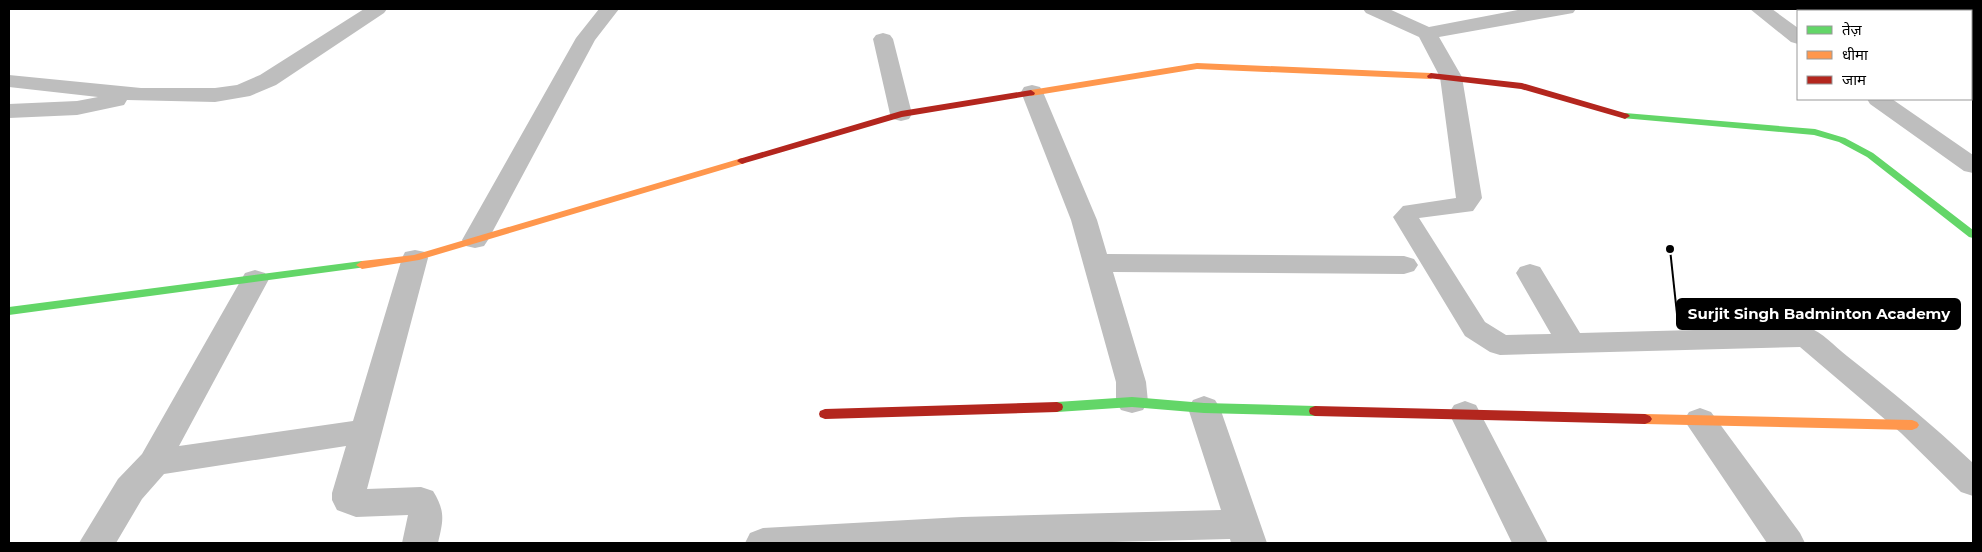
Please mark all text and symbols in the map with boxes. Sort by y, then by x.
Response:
legend [1797,10,1972,100]
text: तेज़ [1842,20,1863,39]
text: धीमा [1842,45,1869,64]
text: जाम [1842,70,1867,89]
callout: Surjit Singh Badminton Academy [1677,299,1960,329]
text: Surjit Singh Badminton Academy [1688,304,1951,323]

